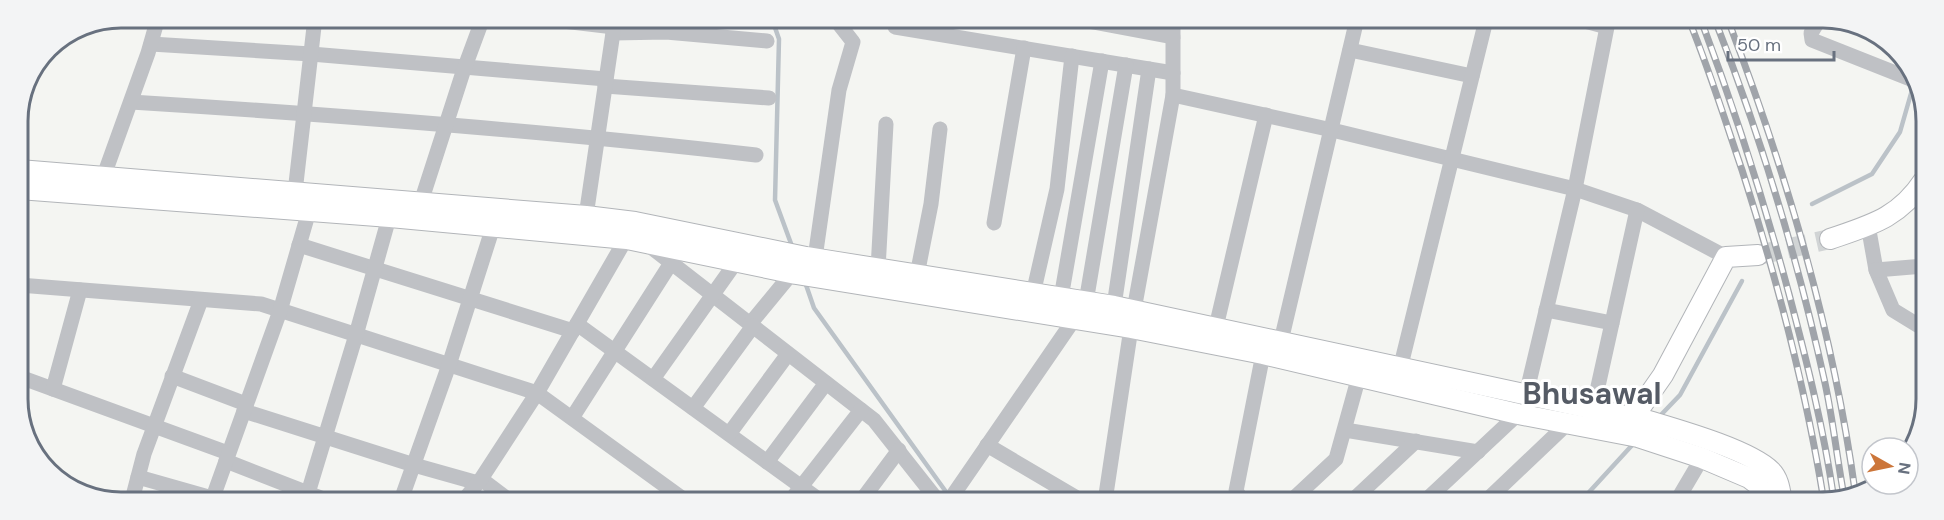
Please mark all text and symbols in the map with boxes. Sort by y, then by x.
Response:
scale bar [1728,24,1834,62]
text: 50 m [1737,33,1781,57]
district label: Bhusawal [1523,374,1661,413]
north arrow [1860,436,1920,496]
text: N [1893,461,1916,476]

